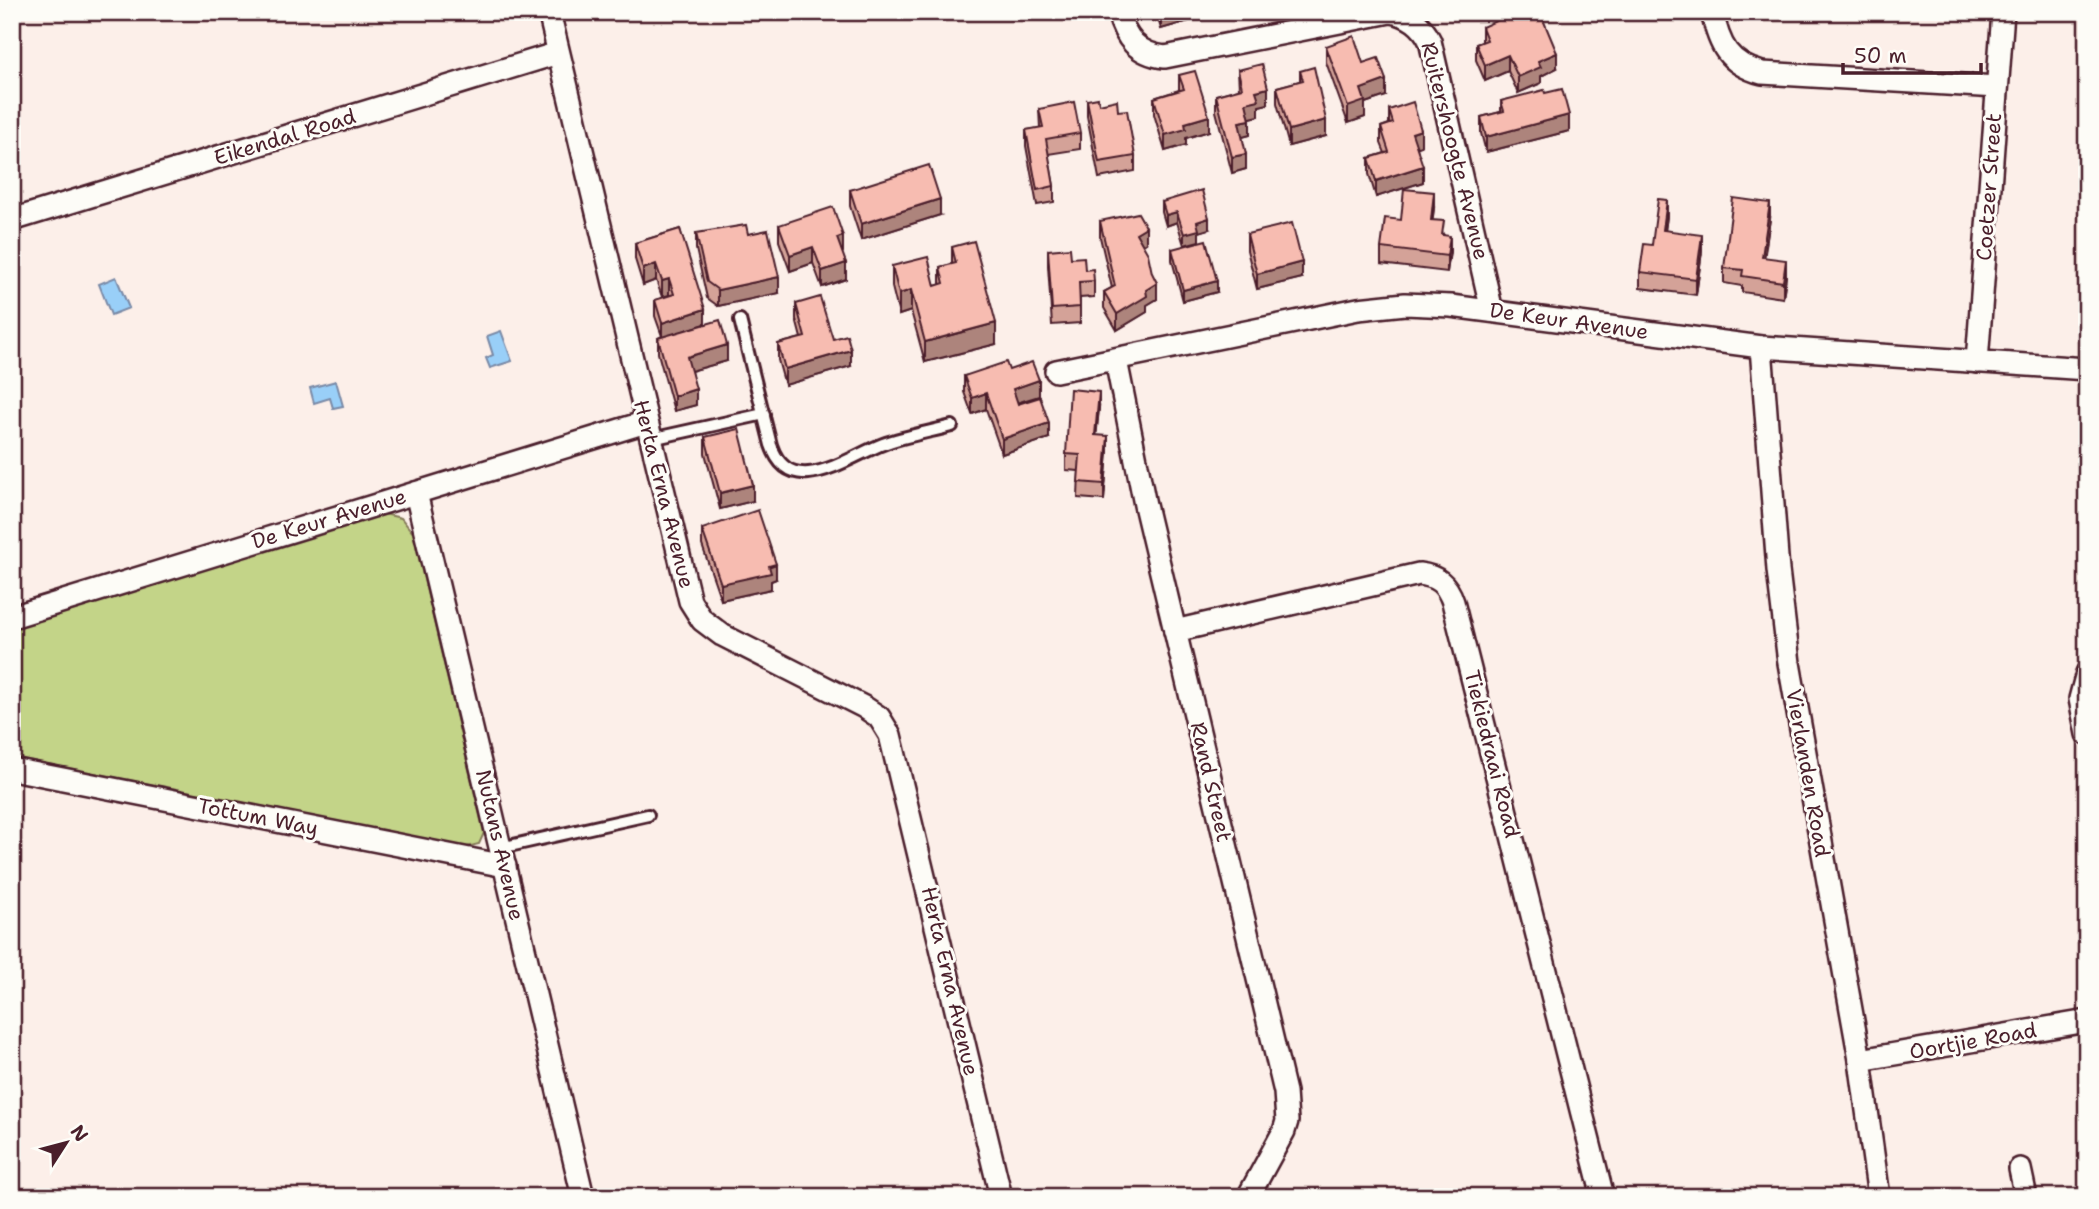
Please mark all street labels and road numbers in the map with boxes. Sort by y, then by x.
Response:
street label: Ruitershoogte Avenue [1414,39,1496,263]
street label: Eikendal Road [211,102,359,172]
street label: Coetzer Street [1970,112,2008,262]
street label: De Keur Avenue [1488,296,1650,346]
street label: Herta Erna Avenue [627,397,701,591]
street label: De Keur Avenue [248,482,410,556]
street label: Tiekiedraai Road [1458,667,1526,841]
street label: Vierlanden Road [1779,687,1837,859]
street label: Rand Street [1184,719,1238,845]
street label: Nutans Avenue [469,767,531,923]
street label: Tottum Way [195,792,321,842]
street label: Herta Erna Avenue [915,884,985,1078]
street label: Oortjie Road [1907,1016,2039,1066]

